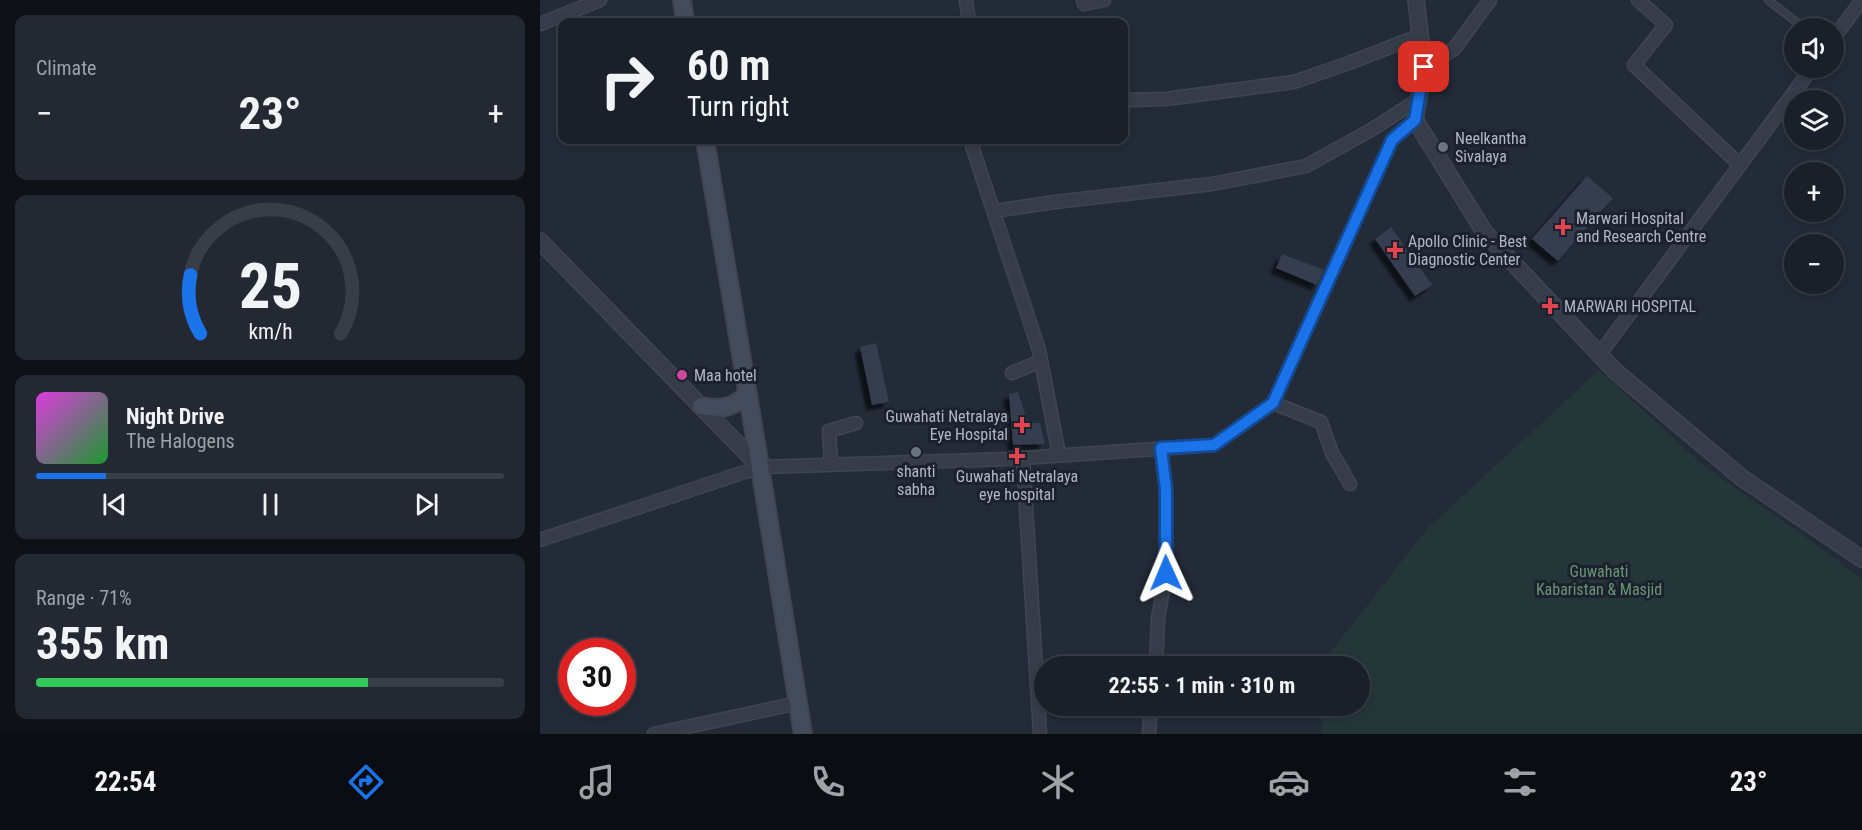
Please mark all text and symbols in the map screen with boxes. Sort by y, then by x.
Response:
map controls [1784,18,1844,294]
button: sound [1784,18,1844,78]
text: 60 m [687,41,770,90]
pin [1398,41,1449,92]
icon: right [588,42,666,120]
icon: arrive [1407,50,1440,83]
text: Climate [36,56,96,80]
text: 23° [239,87,302,140]
button: layers [1784,90,1844,150]
text: Turn right [687,91,789,123]
text: − [36,94,53,133]
text: + [488,94,504,133]
place label: Neelkantha Sivalaya [1455,129,1526,166]
marker: Neelkantha Sivalaya [1436,140,1450,154]
button: + [1784,162,1844,222]
place label: Marwari Hospital and Research Centre [1576,209,1706,246]
marker: Marwari Hospital and Research Centre [1554,218,1572,236]
place label: Apollo Clinic - Best Diagnostic Center [1408,232,1527,269]
button: − [1784,234,1844,294]
marker: Apollo Clinic - Best Diagnostic Center [1386,241,1404,259]
text: 25 [238,250,302,323]
marker: MARWARI HOSPITAL [1541,297,1559,315]
place label: MARWARI HOSPITAL [1564,297,1697,316]
text: km/h [248,320,292,345]
place label: Maa hotel [694,366,757,385]
marker: Maa hotel [675,368,689,382]
text: Night Drive [126,404,224,429]
place label: Guwahati Netralaya Eye Hospital [885,407,1008,444]
marker: Guwahati Netralaya Eye Hospital [1013,416,1031,434]
text: The Halogens [126,429,235,453]
marker: shanti sabha [909,445,923,459]
marker: Guwahati Netralaya eye hospital [1008,447,1026,465]
place label: shanti sabha [897,462,935,499]
place label: Guwahati Netralaya eye hospital [956,467,1078,504]
icon: previous [98,488,131,521]
icon: pause [254,488,287,521]
icon: next [410,488,443,521]
position arrow [1134,541,1198,605]
park label: Guwahati Kabaristan & Masjid [1536,562,1662,599]
text: Range · 71% [36,586,132,610]
text: 355 km [36,617,169,670]
speed limit sign: 30 [558,638,636,716]
text: 22:55 · 1 min · 310 m [1109,673,1295,698]
icon: directions [345,761,387,803]
icon: music [576,761,618,803]
icon: phone [807,761,849,803]
icon: climate [1037,761,1079,803]
icon: car [1268,761,1310,803]
icon: filters [1499,761,1541,803]
text: 22:54 [94,766,156,798]
text: 23° [1730,766,1768,798]

